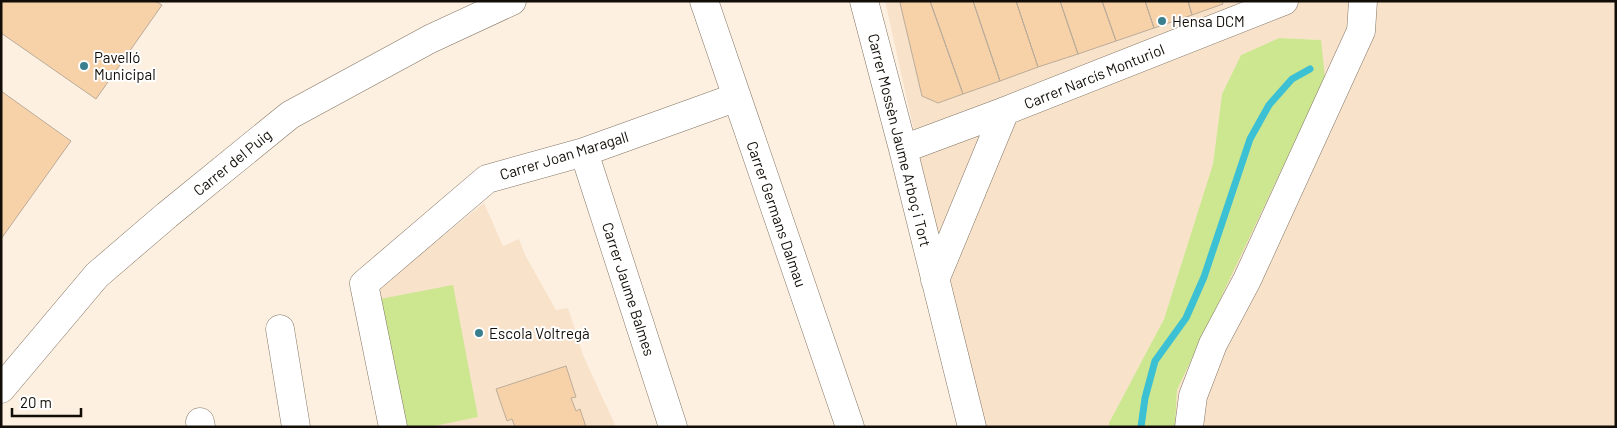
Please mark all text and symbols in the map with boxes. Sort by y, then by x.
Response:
place label: Hensa DCM [1172,12,1245,30]
marker: Hensa DCM [1156,15,1168,27]
street label: Carrer Mossèn Jaume Arboç i Tort [865,32,935,248]
street label: Carrer Narcís Monturiol [1021,40,1167,112]
place label: Pavelló Municipal [94,48,156,83]
marker: Pavelló Municipal [78,60,90,72]
street label: Carrer del Puig [189,125,275,199]
street label: Carrer Joan Maragall [497,127,631,183]
street label: Carrer Germans Dalmau [744,139,810,289]
street label: Carrer Jaume Balmes [599,220,659,358]
place label: Escola Voltregà [489,324,590,342]
marker: Escola Voltregà [473,327,485,339]
scale bar [12,386,81,418]
text: 20 m [20,393,52,411]

